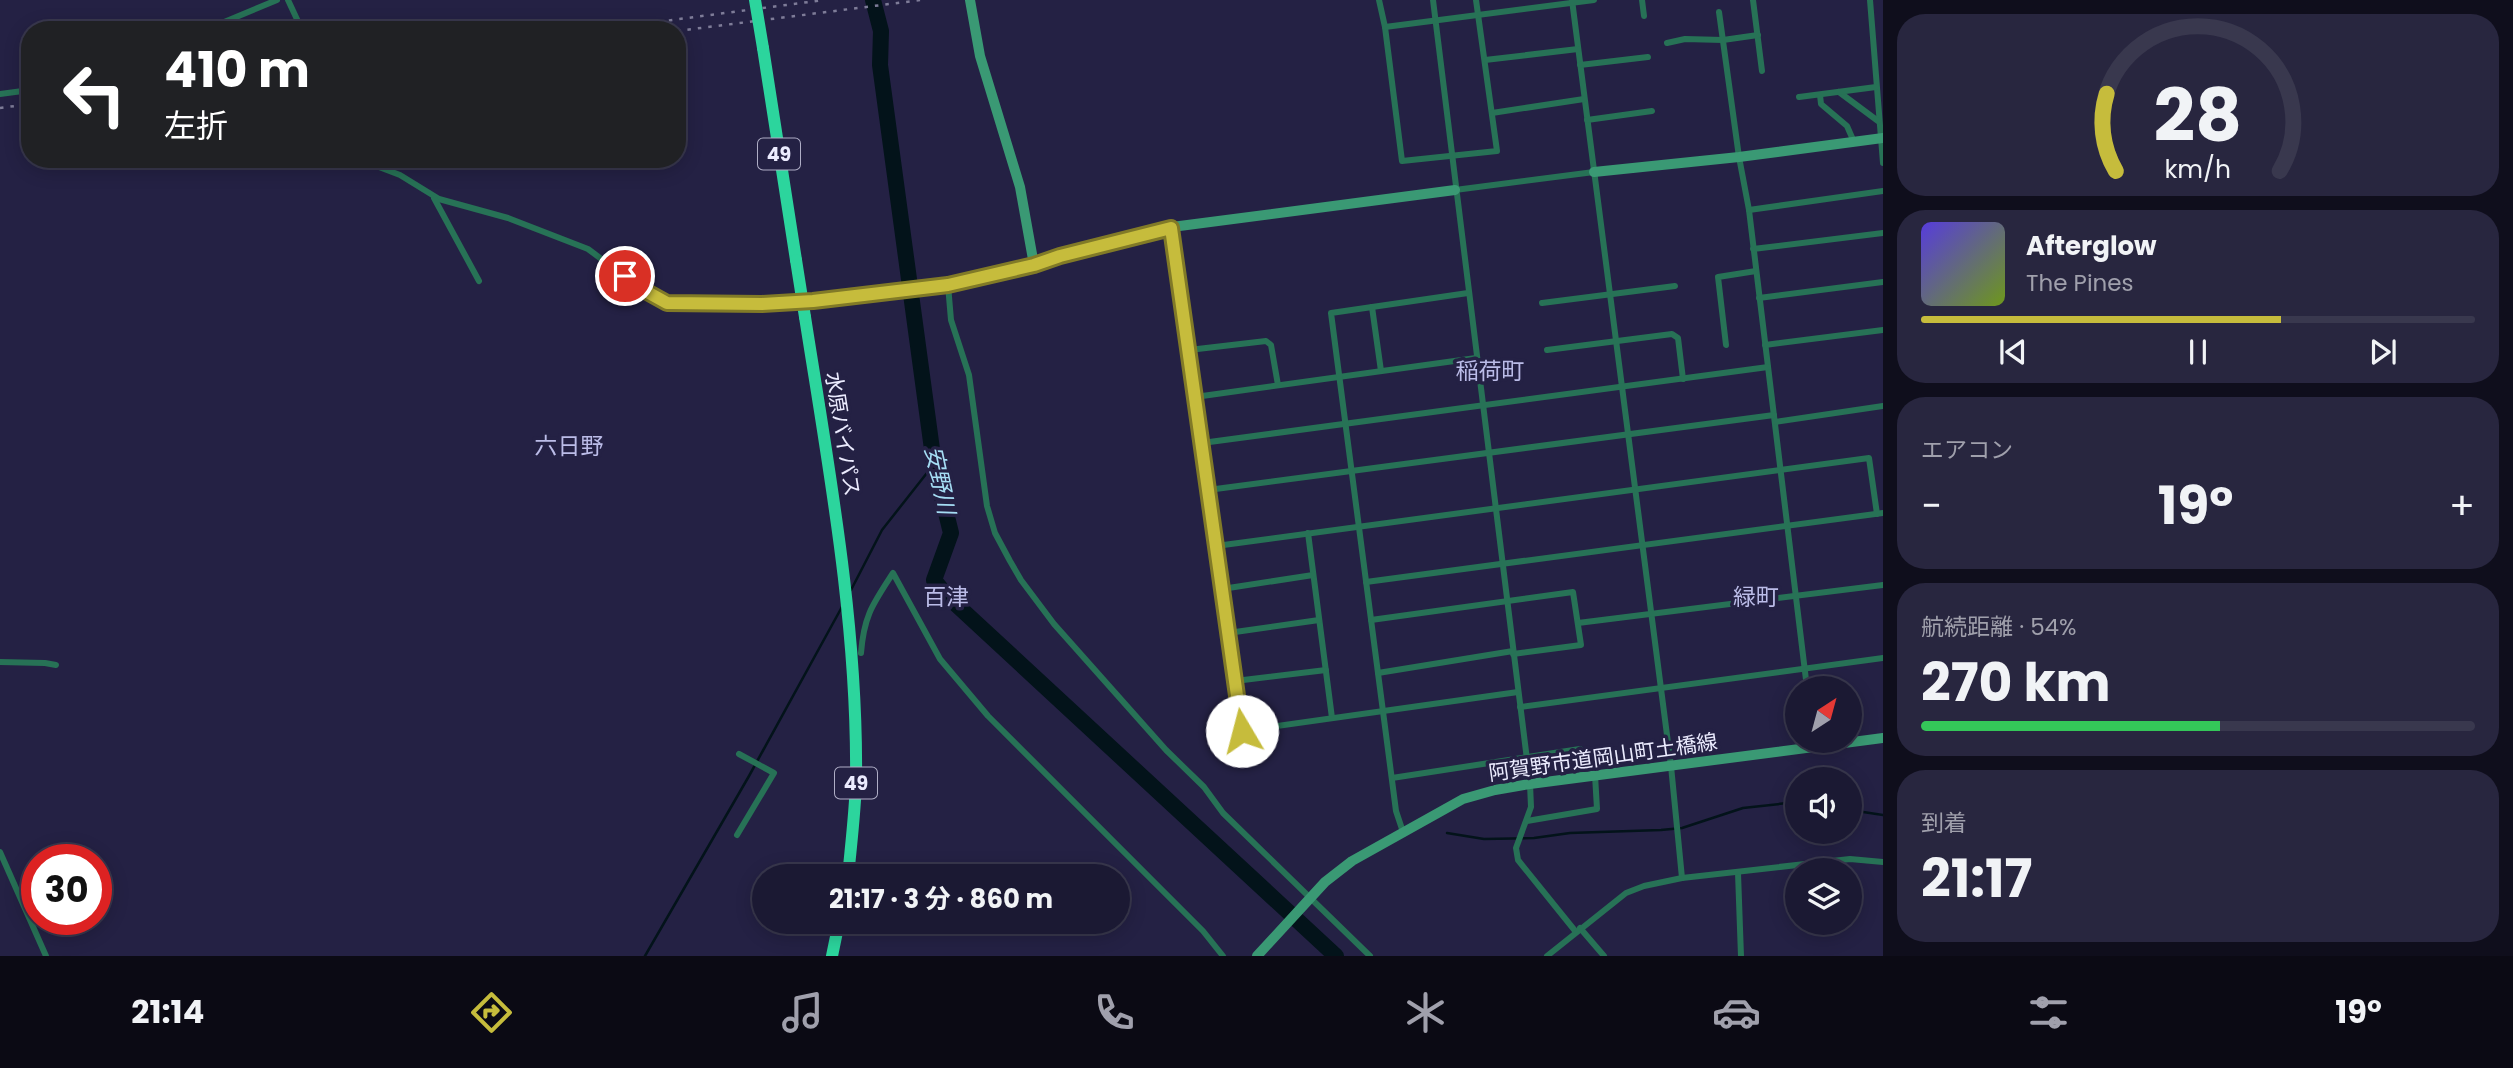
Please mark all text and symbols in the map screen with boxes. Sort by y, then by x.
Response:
text: 410 m [164,36,310,104]
icon: left [49,49,140,140]
text: 28 [2154,65,2242,166]
text: 左折 [164,103,228,148]
road number: 49 [758,138,800,170]
text: km/h [2165,152,2231,187]
text: Afterglow [2026,228,2157,264]
pin [595,246,655,306]
icon: arrive [606,257,644,295]
text: The Pines [2026,267,2134,299]
icon: previous [1994,333,2032,371]
icon: pause [2179,333,2217,371]
icon: next [2364,333,2402,371]
district label: 稲荷町 [1456,355,1525,387]
street label: 水原バイパス [819,370,867,498]
district label: 六日野 [535,430,604,462]
text: エアコン [1921,434,2013,466]
water label: 安野川 [917,443,963,520]
text: 19° [2158,469,2233,542]
text: − [1921,479,1942,532]
text: + [2449,479,2475,532]
district label: 百津 [923,581,969,613]
district label: 緑町 [1733,581,1779,613]
text: 航続距離 · 54% [1921,611,2077,643]
text: 270 km [1921,646,2111,719]
north arrow [1785,676,1862,752]
map controls [1785,676,1862,935]
position arrow [1205,694,1279,768]
street label: 阿賀野市道岡山町土橋線 [1487,727,1719,787]
button: sound [1785,767,1862,844]
road number: 49 [835,768,877,798]
text: 到着 [1921,807,1967,839]
text: 21:17 [1921,842,2032,915]
speed limit sign: 30 [21,844,112,935]
button: layers [1785,858,1862,935]
text: 21:17 · 3 分 · 860 m [829,881,1053,917]
icon: directions [467,988,516,1037]
icon: music [778,988,827,1037]
icon: phone [1090,988,1139,1037]
icon: climate [1401,988,1450,1037]
icon: car [1712,988,1761,1037]
icon: filters [2024,988,2073,1037]
text: 21:14 [131,989,204,1034]
text: 19° [2335,989,2382,1034]

